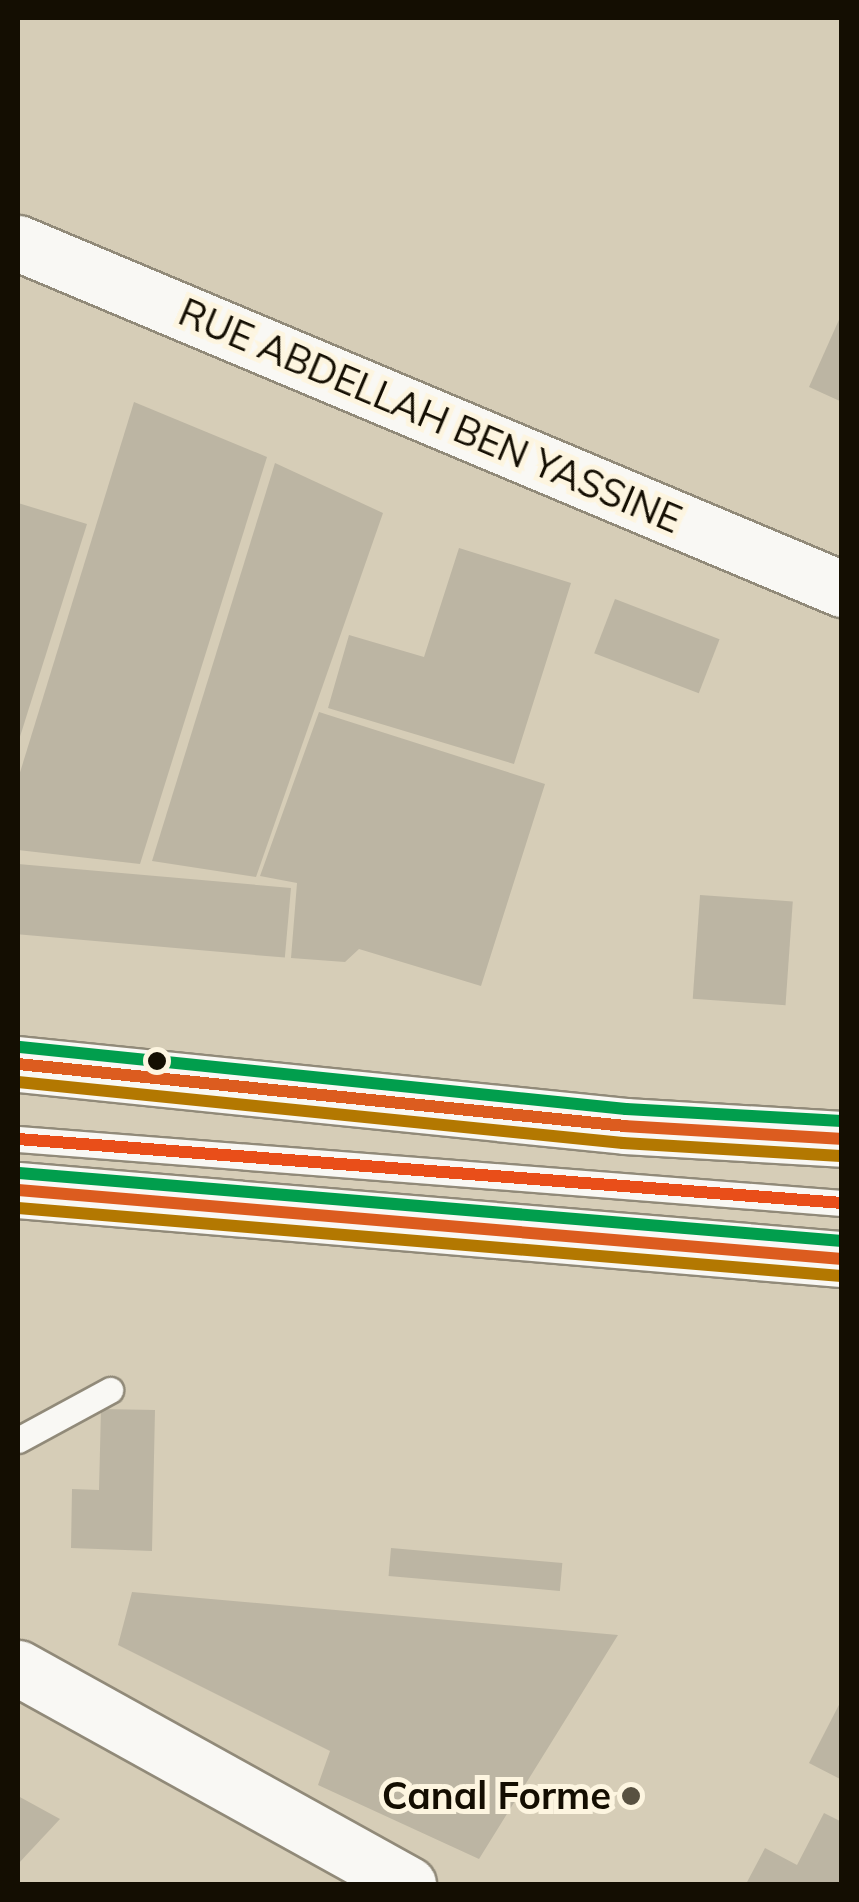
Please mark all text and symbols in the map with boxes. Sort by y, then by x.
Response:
street label: RUE ABDELLAH BEN YASSINE [172,289,688,543]
unlabelled marker [147,1051,167,1071]
place label: Canal Forme [382,1773,611,1819]
marker: Canal Forme [620,1785,642,1807]

